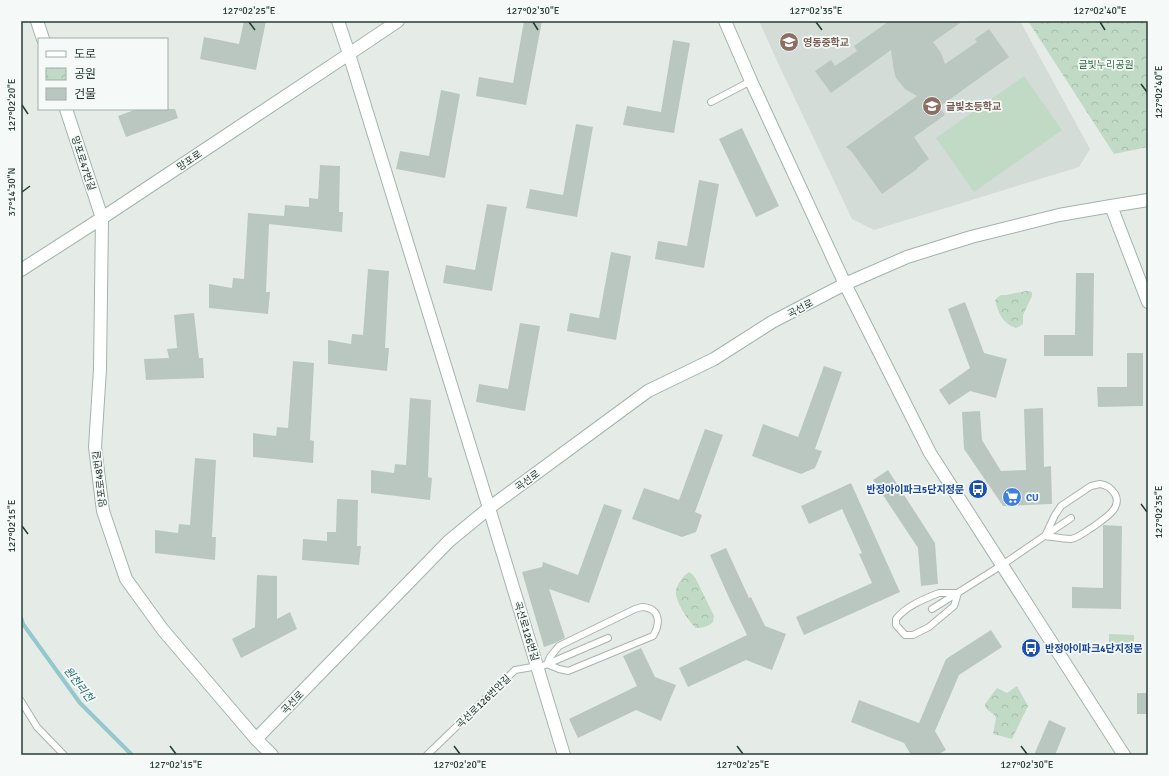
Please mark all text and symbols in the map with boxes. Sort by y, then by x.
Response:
text: 127°02'25"E [222,5,276,17]
text: 127°02'30"E [506,5,560,17]
text: 127°02'35"E [789,5,843,17]
text: 127°02'40"E [1073,5,1127,17]
school or university icon: 영동중학교 [778,31,800,53]
place label: 영동중학교 [803,36,849,49]
legend [38,38,168,110]
text: 도로 [74,47,96,62]
park label: 글빛누리공원 [1078,59,1134,71]
text: 127°02'40"E [1153,65,1165,119]
text: 공원 [74,67,96,82]
text: 127°02'20"E [6,78,18,132]
text: 건물 [74,87,96,102]
school or university icon: 글빛초등학교 [921,95,943,117]
place label: 글빛초등학교 [946,100,1001,113]
street label: 망포로47번길 [69,134,98,192]
street label: 망포로 [175,148,204,174]
text: 37°14'30"N [6,168,18,216]
street label: 곡선로 [785,297,815,321]
street label: 망포로48번길 [91,450,109,508]
street label: 곡선로 [513,468,542,494]
bus stop icon: 반정아이파크5단지정문 [967,478,989,500]
place label: 반정아이파크5단지정문 [867,484,964,496]
text: 127°02'35"E [1153,485,1165,539]
supermarket icon: CU [1001,486,1023,508]
place label: CU [1026,492,1039,504]
text: 127°02'15"E [6,499,18,553]
street label: 곡선로126번길 [511,600,541,663]
bus stop icon: 반정아이파크4단지정문 [1020,637,1042,659]
place label: 반정아이파크4단지정문 [1045,643,1142,655]
water label: 원천리천 [61,664,97,706]
street label: 곡선로126번안길 [454,673,514,731]
street label: 곡선로 [279,689,307,717]
text: 127°02'15"E [149,759,203,771]
text: 127°02'20"E [433,759,487,771]
text: 127°02'25"E [716,759,770,771]
text: 127°02'30"E [1000,759,1054,771]

